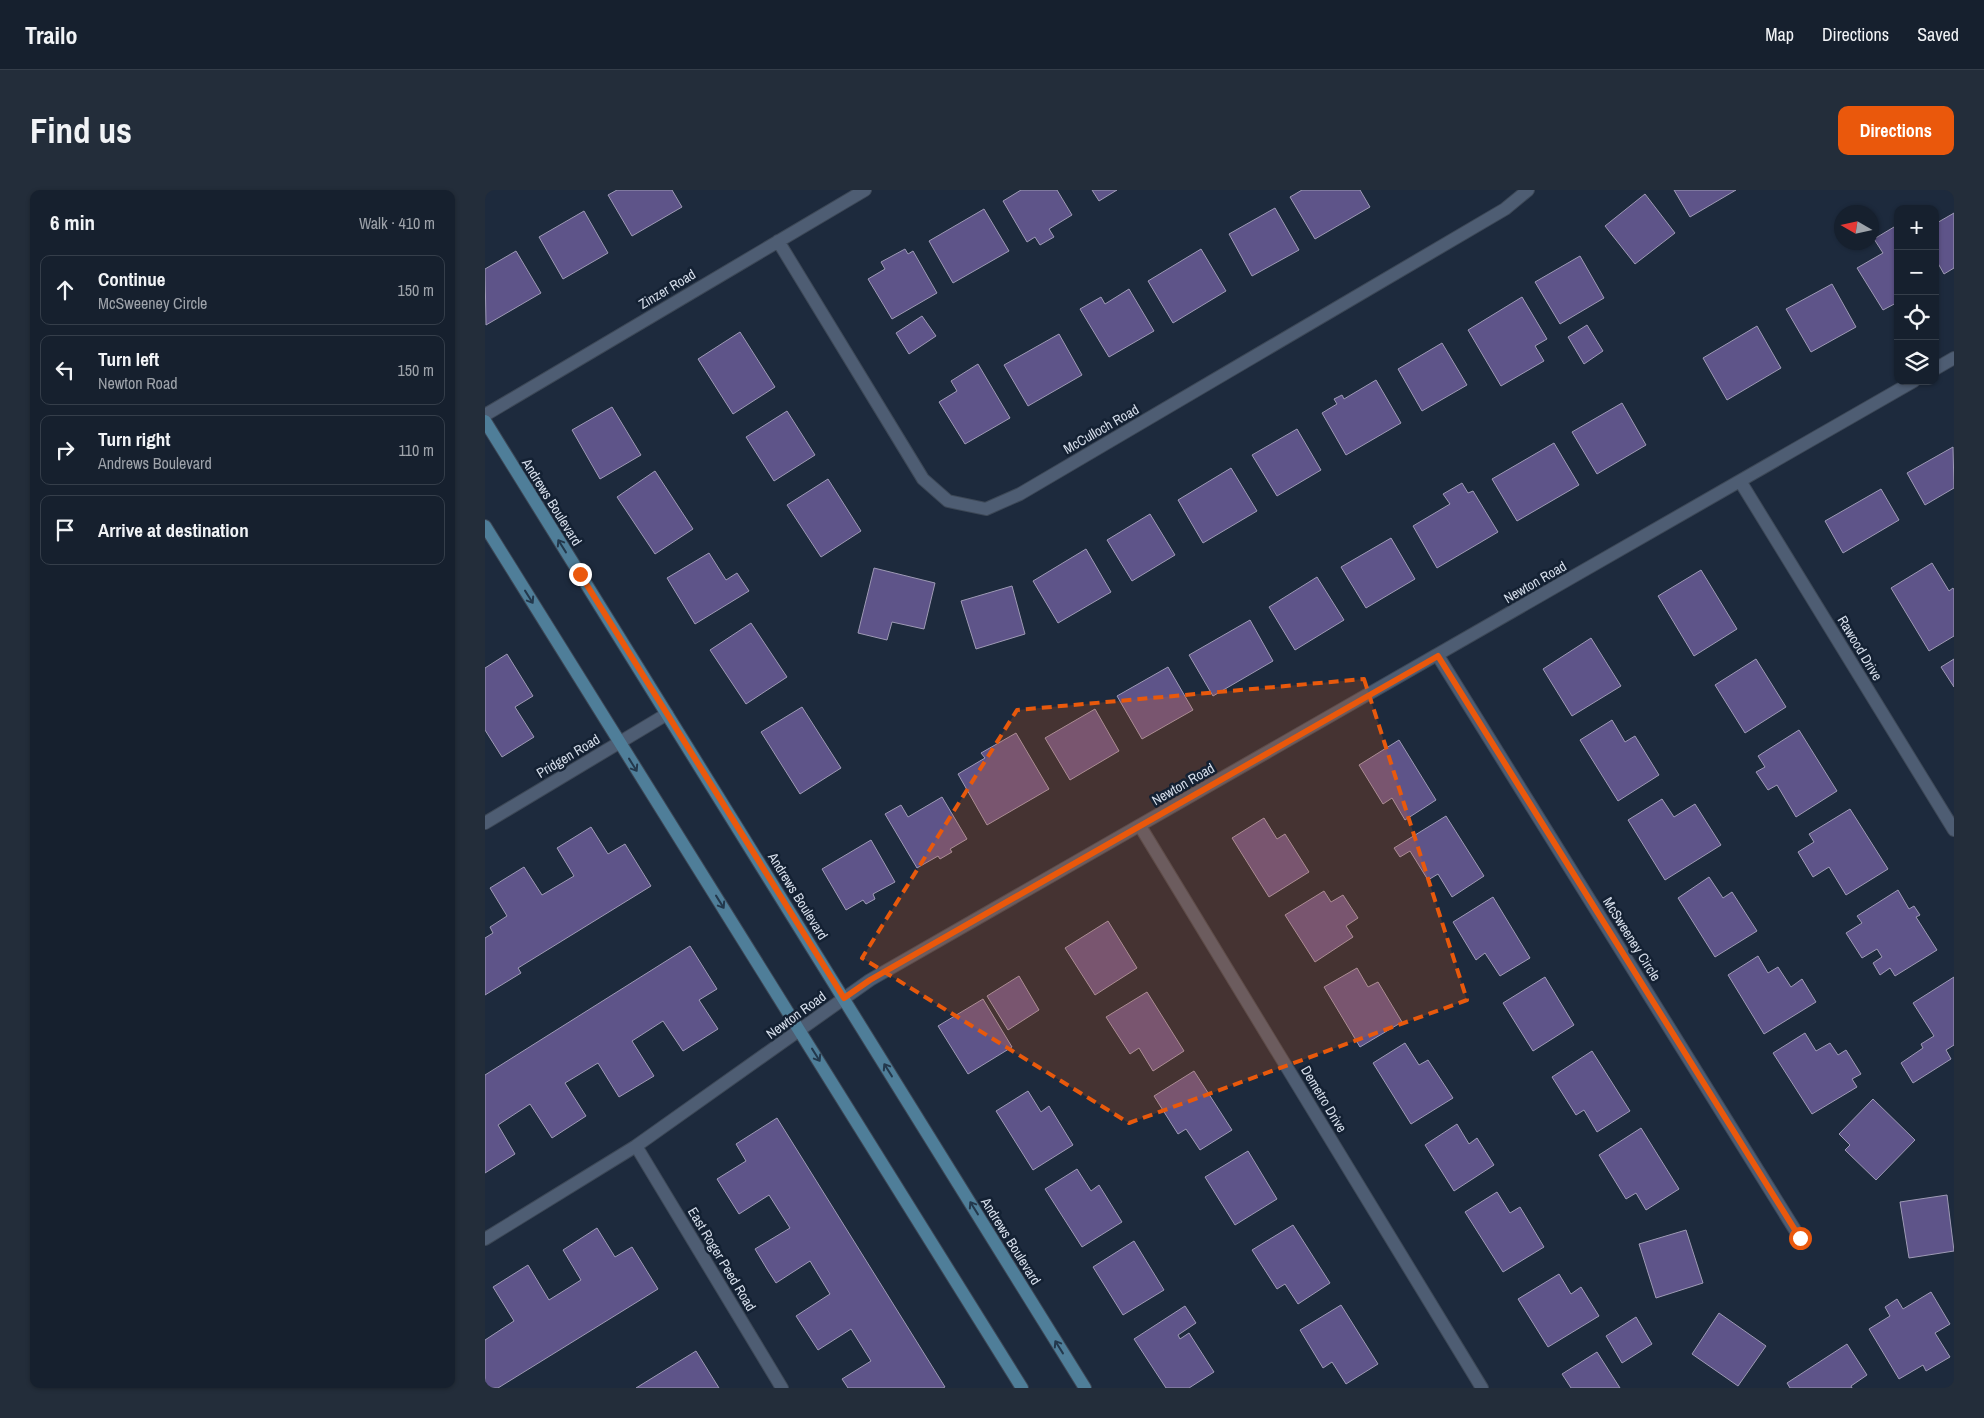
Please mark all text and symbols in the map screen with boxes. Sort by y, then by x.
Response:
text: Trailo [25,19,78,51]
text: Map [1765,22,1794,47]
text: Directions [1822,22,1889,47]
text: Saved [1917,22,1959,47]
button: Directions [1838,106,1954,155]
text: Find us [30,107,132,154]
north arrow [1834,205,1879,250]
map controls [1894,205,1939,385]
button: + [1894,205,1939,250]
text: 6 min [50,208,95,237]
text: Walk · 410 m [359,212,435,234]
button: − [1894,250,1939,295]
street label: Zinzer Road [635,265,699,313]
text: Continue [98,266,166,292]
icon: ahead [51,276,79,304]
text: 150 m [398,279,434,301]
text: McSweeney Circle [98,292,207,314]
button: locate [1894,295,1939,340]
button: layers [1894,340,1939,385]
text: Turn left [98,346,159,372]
icon: left [51,356,79,384]
text: 150 m [398,359,434,381]
text: Newton Road [98,372,178,394]
street label: McCulloch Road [1060,400,1142,458]
text: Turn right [98,426,170,452]
icon: right [51,436,79,464]
text: 110 m [398,439,434,461]
text: Andrews Boulevard [98,452,212,474]
street label: Andrews Boulevard [517,454,586,549]
icon: arrive [51,516,79,544]
text: Arrive at destination [98,517,249,543]
one-way arrow [557,539,567,553]
street label: Newton Road [1500,557,1570,607]
route end [569,563,592,586]
one-way arrow [524,589,534,603]
street label: Rawood Drive [1834,612,1886,684]
street label: Pridgen Road [533,730,603,782]
one-way arrow [628,757,638,771]
street label: Newton Road [1148,759,1218,809]
street label: Andrews Boulevard [763,848,832,943]
street label: McSweeney Circle [1599,894,1665,984]
one-way arrow [715,895,725,909]
street label: Newton Road [763,987,829,1043]
one-way arrow [811,1047,821,1061]
street label: Demetro Drive [1297,1062,1351,1136]
one-way arrow [883,1064,893,1078]
street label: Andrews Boulevard [976,1193,1045,1288]
one-way arrow [968,1202,978,1216]
street label: East Roger Peed Road [684,1204,760,1314]
route start [1789,1227,1812,1250]
one-way arrow [1054,1340,1064,1354]

